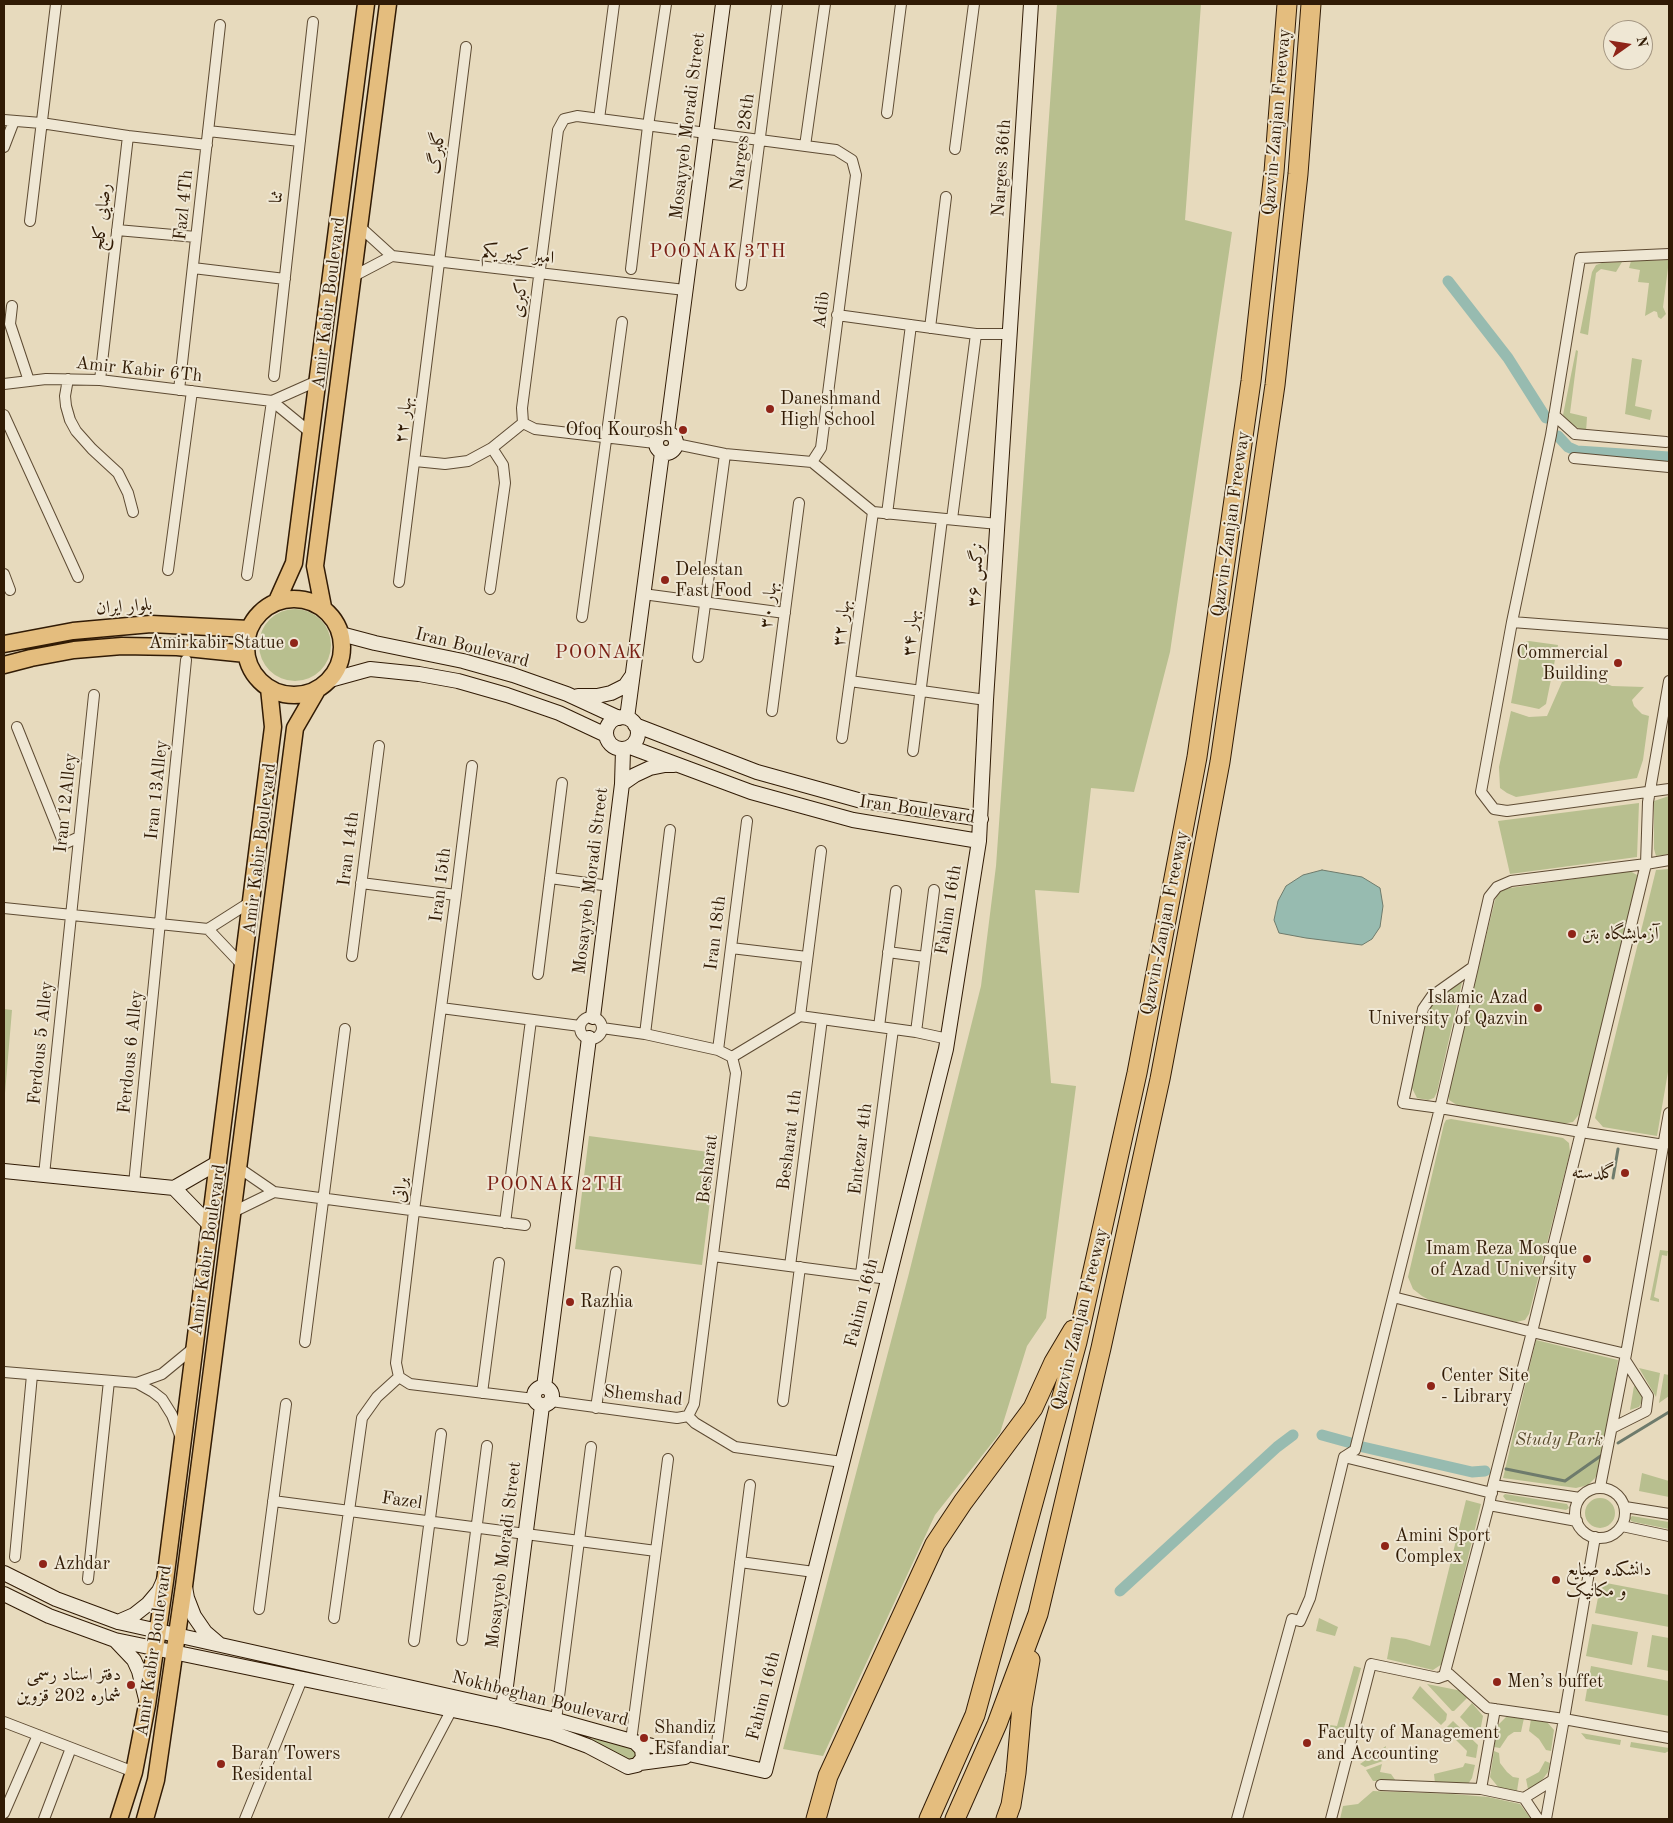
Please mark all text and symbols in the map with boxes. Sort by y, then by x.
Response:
north arrow [1603,20,1653,70]
street label: Qazvin-Zanjan Freeway [1258,28,1296,216]
street label: Mosayyeb Moradi Street [666,31,710,221]
text: N [1634,35,1650,49]
street label: Narges 28th [726,92,760,192]
street label: Narges 36th [988,118,1016,218]
street label: گلبرگ [424,130,450,176]
street label: Fazl 4Th [170,169,198,241]
street label: رضایی کلج [88,182,116,252]
street label: ثنا [266,189,288,205]
street label: Amir Kabir Boulevard [308,216,350,390]
street label: امیر کبیر یکم [481,240,555,270]
district label: POONAK 3TH [648,241,788,263]
street label: اکبری [507,277,533,319]
street label: Adib [809,290,835,330]
street label: Amir Kabir 6Th [75,353,203,387]
place label: Daneshmand High School [780,388,881,430]
street label: بهار ۲۲ [390,395,418,445]
marker: Daneshmand High School [764,403,776,415]
place label: Ofoq Kourosh [565,419,673,441]
marker: Ofoq Kourosh [677,424,689,436]
street label: Qazvin-Zanjan Freeway [1207,430,1255,618]
street label: نرگس ۳۶ [963,542,989,608]
place label: Delestan Fast Food [675,559,752,602]
marker: Delestan Fast Food [659,574,671,586]
street label: بهار ۳۰ [755,580,783,630]
street label: بلوار ایران [95,594,153,620]
street label: بهار ۳۲ [828,598,856,648]
street label: بهار ۳۴ [898,609,924,657]
street label: Iran Boulevard [413,623,531,673]
place label: Amirkabir Statue [148,632,284,654]
marker: Amirkabir Statue [288,637,300,649]
district label: POONAK [554,642,644,664]
place label: Commercial Building [1516,642,1608,684]
marker: Commercial Building [1612,657,1624,669]
street label: Iran 13Alley [141,739,173,841]
street label: Iran 12Alley [50,752,82,854]
street label: Amir Kabir Boulevard [239,762,281,936]
street label: Mosayyeb Moradi Street [569,786,613,976]
street label: Iran Boulevard [858,791,976,829]
street label: Iran 14th [334,810,364,888]
street label: Qazvin-Zanjan Freeway [1137,829,1193,1017]
street label: Iran 15th [426,846,456,924]
street label: Fahim 16th [931,863,967,957]
street label: Iran 18th [701,894,731,972]
place label: آزمایشگاه بتن [1582,923,1659,945]
marker: آزمایشگاه بتن [1566,928,1578,940]
street label: Ferdous 5 Alley [24,980,58,1106]
place label: Islamic Azad University of Qazvin [1368,987,1528,1030]
street label: Ferdous 6 Alley [114,989,148,1115]
marker: Islamic Azad University of Qazvin [1532,1002,1544,1014]
street label: Besharat 1th [773,1088,807,1192]
street label: Entezar 4th [845,1102,877,1196]
street label: Besharat [693,1133,723,1205]
place label: گلدسته [1572,1162,1615,1184]
street label: Amir Kabir Boulevard [185,1163,231,1337]
marker: گلدسته [1619,1167,1631,1179]
district label: POONAK 2TH [485,1174,625,1196]
street label: براتی [389,1176,413,1204]
street label: Qazvin-Zanjan Freeway [1047,1225,1113,1413]
place label: Imam Reza Mosque of Azad University [1426,1238,1577,1280]
marker: Imam Reza Mosque of Azad University [1581,1253,1593,1265]
street label: Fahim 16th [841,1256,883,1350]
place label: Razhia [580,1291,633,1313]
marker: Razhia [564,1296,576,1308]
place label: Center Site - Library [1441,1365,1529,1408]
marker: Center Site - Library [1425,1380,1437,1392]
street label: Shemshad [602,1381,684,1411]
park label: Study Park [1515,1429,1603,1451]
street label: Mosayyeb Moradi Street [482,1460,526,1650]
street label: Fazel [380,1487,424,1515]
place label: Amini Sport Complex [1395,1525,1491,1568]
marker: Amini Sport Complex [1379,1540,1391,1552]
place label: Azhdar [53,1553,110,1575]
marker: Azhdar [37,1558,49,1570]
place label: دانشکده صنایع و مکانیک [1566,1559,1651,1602]
street label: Amir Kabir Boulevard [131,1564,177,1738]
marker: دانشکده صنایع و مکانیک [1550,1574,1562,1586]
street label: Fahim 16th [743,1649,785,1743]
place label: دفتر اسناد رسمی شماره 202 قزوین [16,1664,121,1706]
street label: Nokhbeghan Boulevard [449,1667,631,1731]
place label: Men’s buffet [1507,1671,1603,1693]
marker: Men’s buffet [1491,1676,1503,1688]
marker: دفتر اسناد رسمی شماره 202 قزوین [125,1679,137,1691]
place label: Shandiz Esfandiar [654,1717,729,1760]
place label: Faculty of Management and Accounting [1317,1722,1499,1765]
marker: Shandiz Esfandiar [638,1732,650,1744]
marker: Faculty of Management and Accounting [1301,1737,1313,1749]
place label: Baran Towers Residental [231,1743,340,1786]
marker: Baran Towers Residental [215,1758,227,1770]

